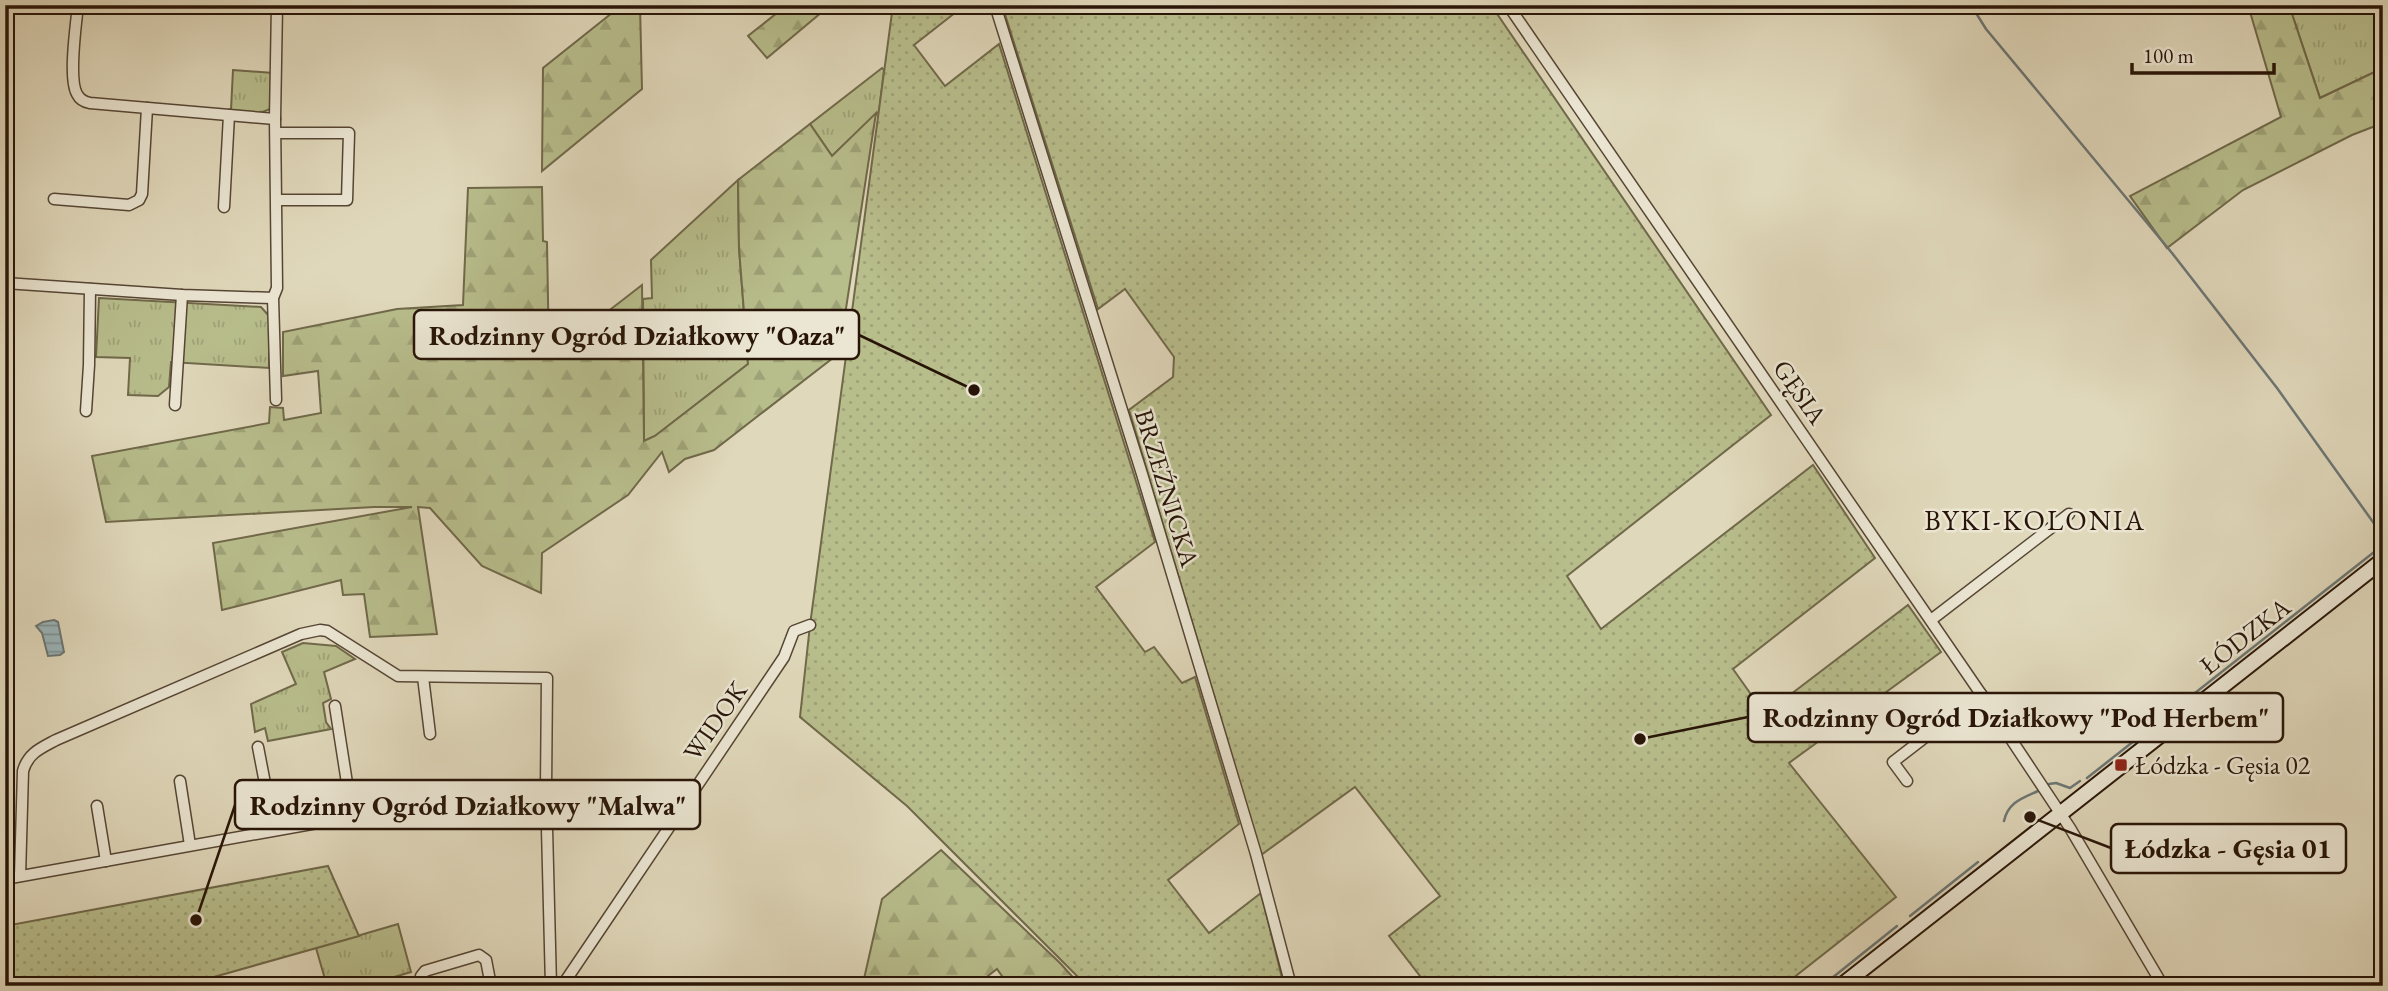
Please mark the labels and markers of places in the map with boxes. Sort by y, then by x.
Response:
callout: Rodzinny Ogród Działkowy "Oaza" [414,310,859,359]
callout: Rodzinny Ogród Działkowy "Pod Herbem" [1748,693,2283,742]
place label: Łódzka - Gęsia 02 [2135,748,2311,782]
marker: Łódzka - Gęsia 02 [2113,757,2129,773]
callout: Rodzinny Ogród Działkowy "Malwa" [235,780,700,829]
callout: Łódzka - Gęsia 01 [2111,824,2346,873]

